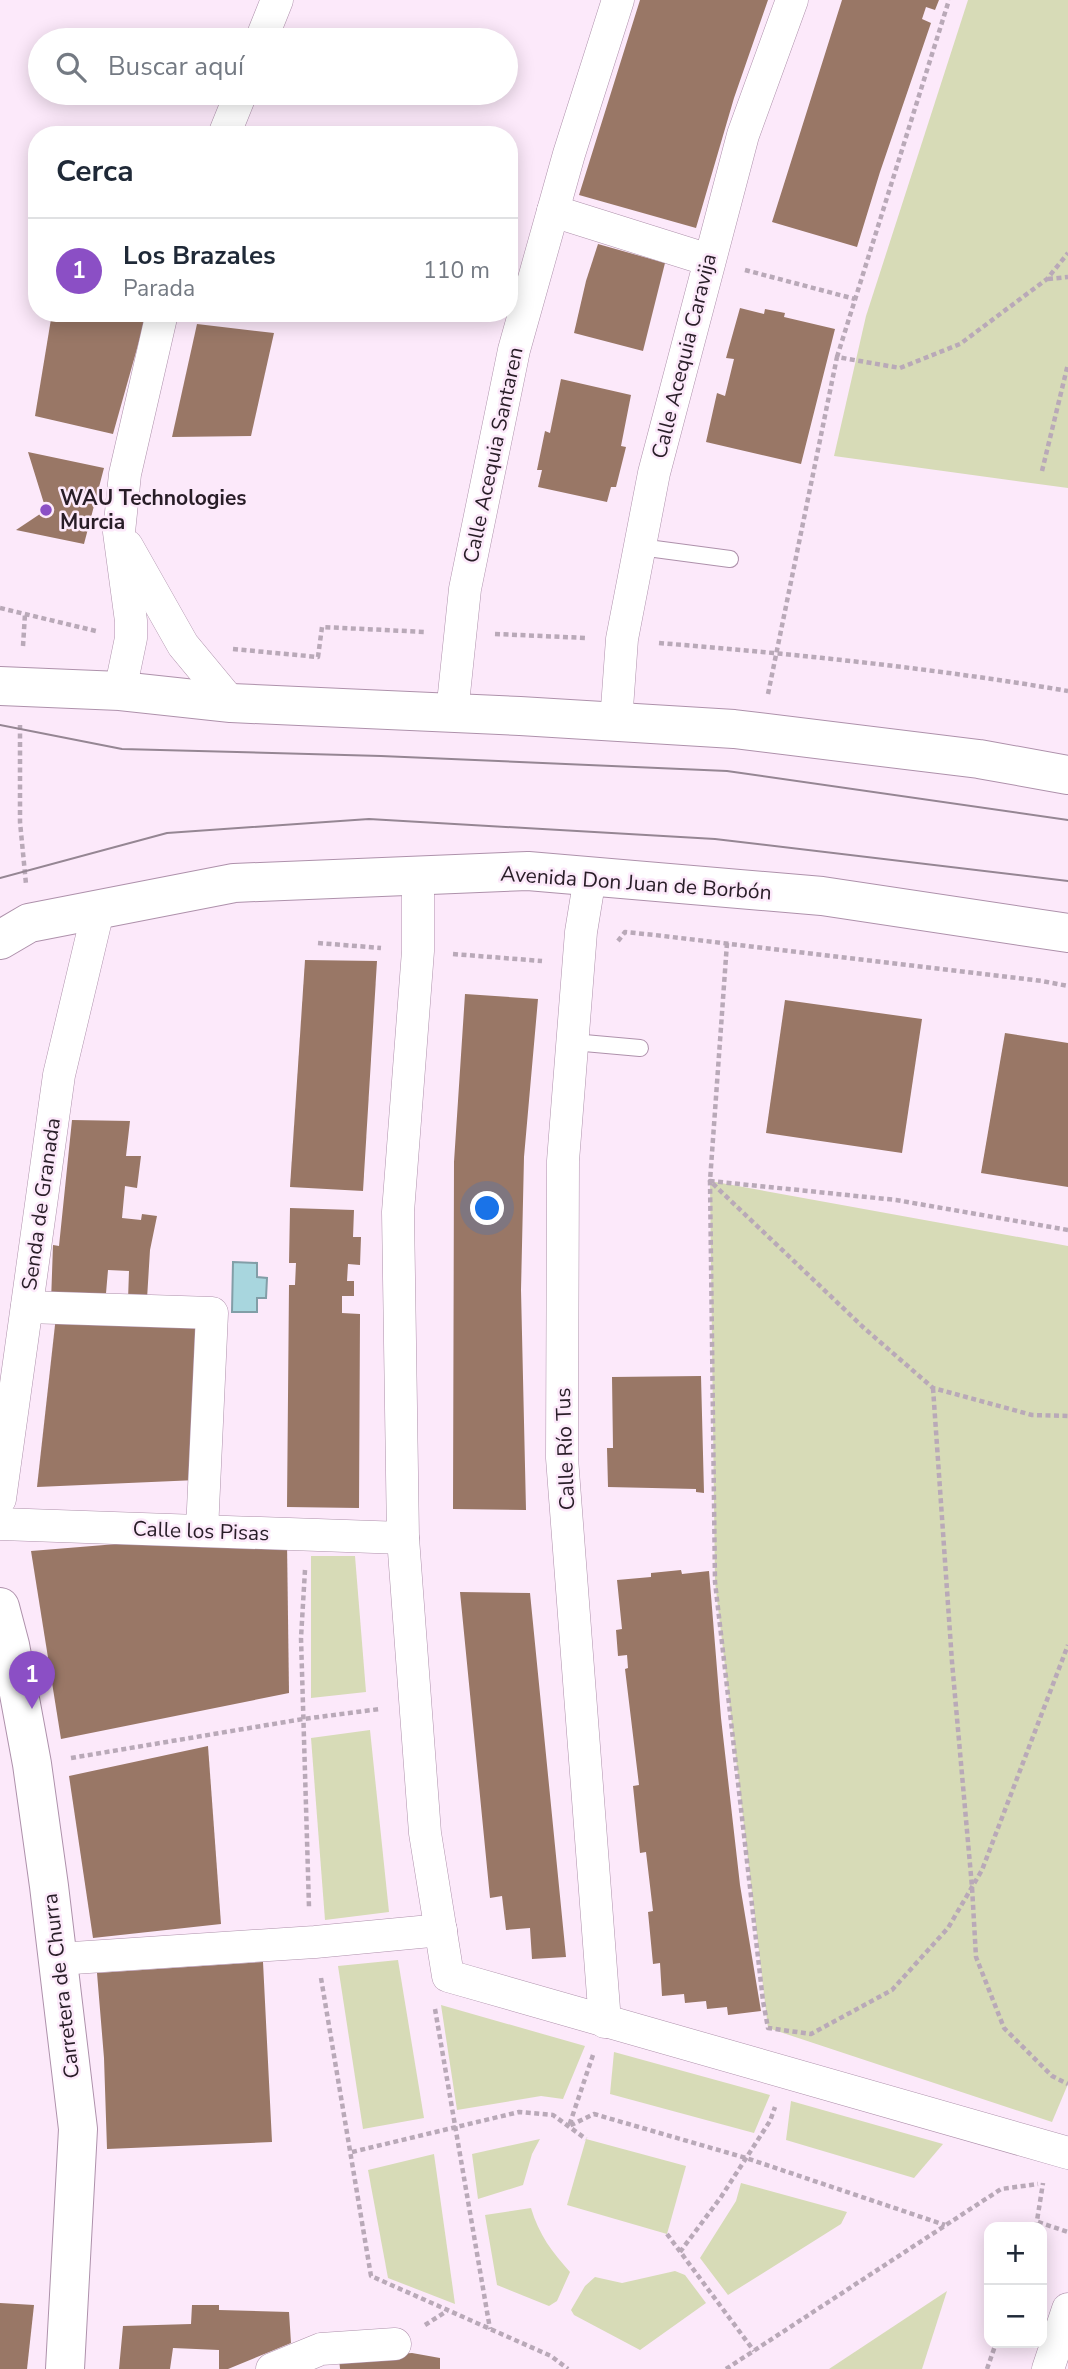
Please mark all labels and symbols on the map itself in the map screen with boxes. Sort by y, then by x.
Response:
street label: Calle Acequia Caravija [645,251,723,461]
street label: Calle Acequia Santaren [456,344,530,566]
place label: WAU Technologies Murcia [60,484,247,536]
marker: WAU Technologies Murcia [38,502,54,518]
street label: Avenida Don Juan de Borbón [499,860,773,906]
street label: Senda de Granada [15,1116,67,1292]
your location [470,1191,504,1225]
street label: Calle Río Tus [549,1387,581,1511]
street label: Calle los Pisas [132,1515,270,1547]
pin: 1 [9,1651,55,1709]
street label: Carretera de Churra [36,1892,86,2080]

